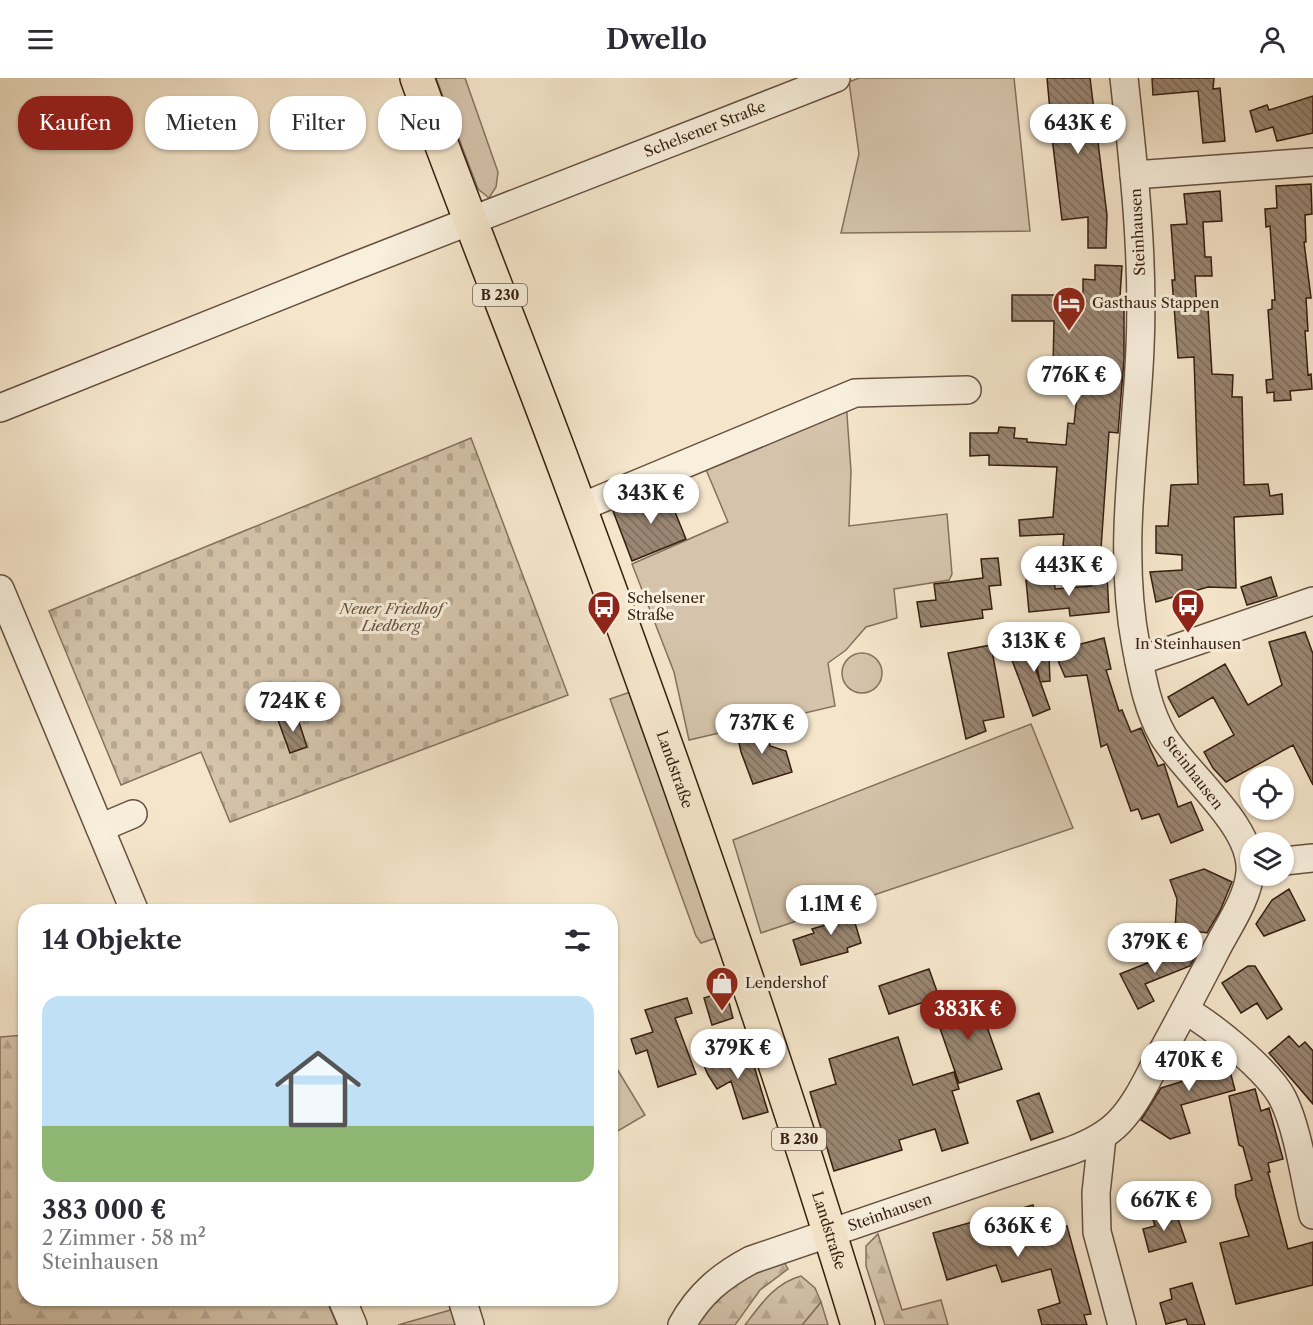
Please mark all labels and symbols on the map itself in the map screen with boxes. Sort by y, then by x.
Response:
street label: Schelsener Straße [641,96,768,161]
pin: 643K € [1029,104,1127,155]
street label: Steinhausen [1126,187,1149,276]
road number: B 230 [473,284,527,306]
hotel icon: Gasthaus Stappen [1051,285,1087,332]
place label: Gasthaus Stappen [1092,293,1220,312]
pin: 776K € [1025,356,1123,407]
pin: 343K € [602,474,700,525]
pin: 443K € [1020,546,1118,597]
bus stop icon: In Steinhausen [1170,587,1206,634]
place label: Schelsener Straße [627,588,706,624]
bus stop icon: Schelsener Straße [586,589,622,636]
park label: Neuer Friedhof Liedberg [339,599,448,635]
pin: 313K € [985,622,1083,673]
place label: In Steinhausen [1135,634,1242,653]
pin: 724K € [244,682,342,733]
pin: 737K € [713,704,811,755]
street label: Landstraße [652,728,697,811]
street label: Steinhausen [1159,732,1228,813]
pin: 1.1M € [782,885,880,936]
pin: 379K € [1106,923,1204,974]
shop icon: Lendershof [704,965,740,1012]
place label: Lendershof [745,973,829,992]
pin: 383K € [919,990,1017,1041]
pin: 379K € [689,1029,787,1080]
pin: 470K € [1140,1041,1238,1092]
road number: B 230 [772,1128,826,1150]
pin: 667K € [1115,1181,1213,1232]
street label: Landstraße [808,1189,850,1272]
street label: Steinhausen [845,1189,935,1235]
pin: 636K € [969,1207,1067,1258]

